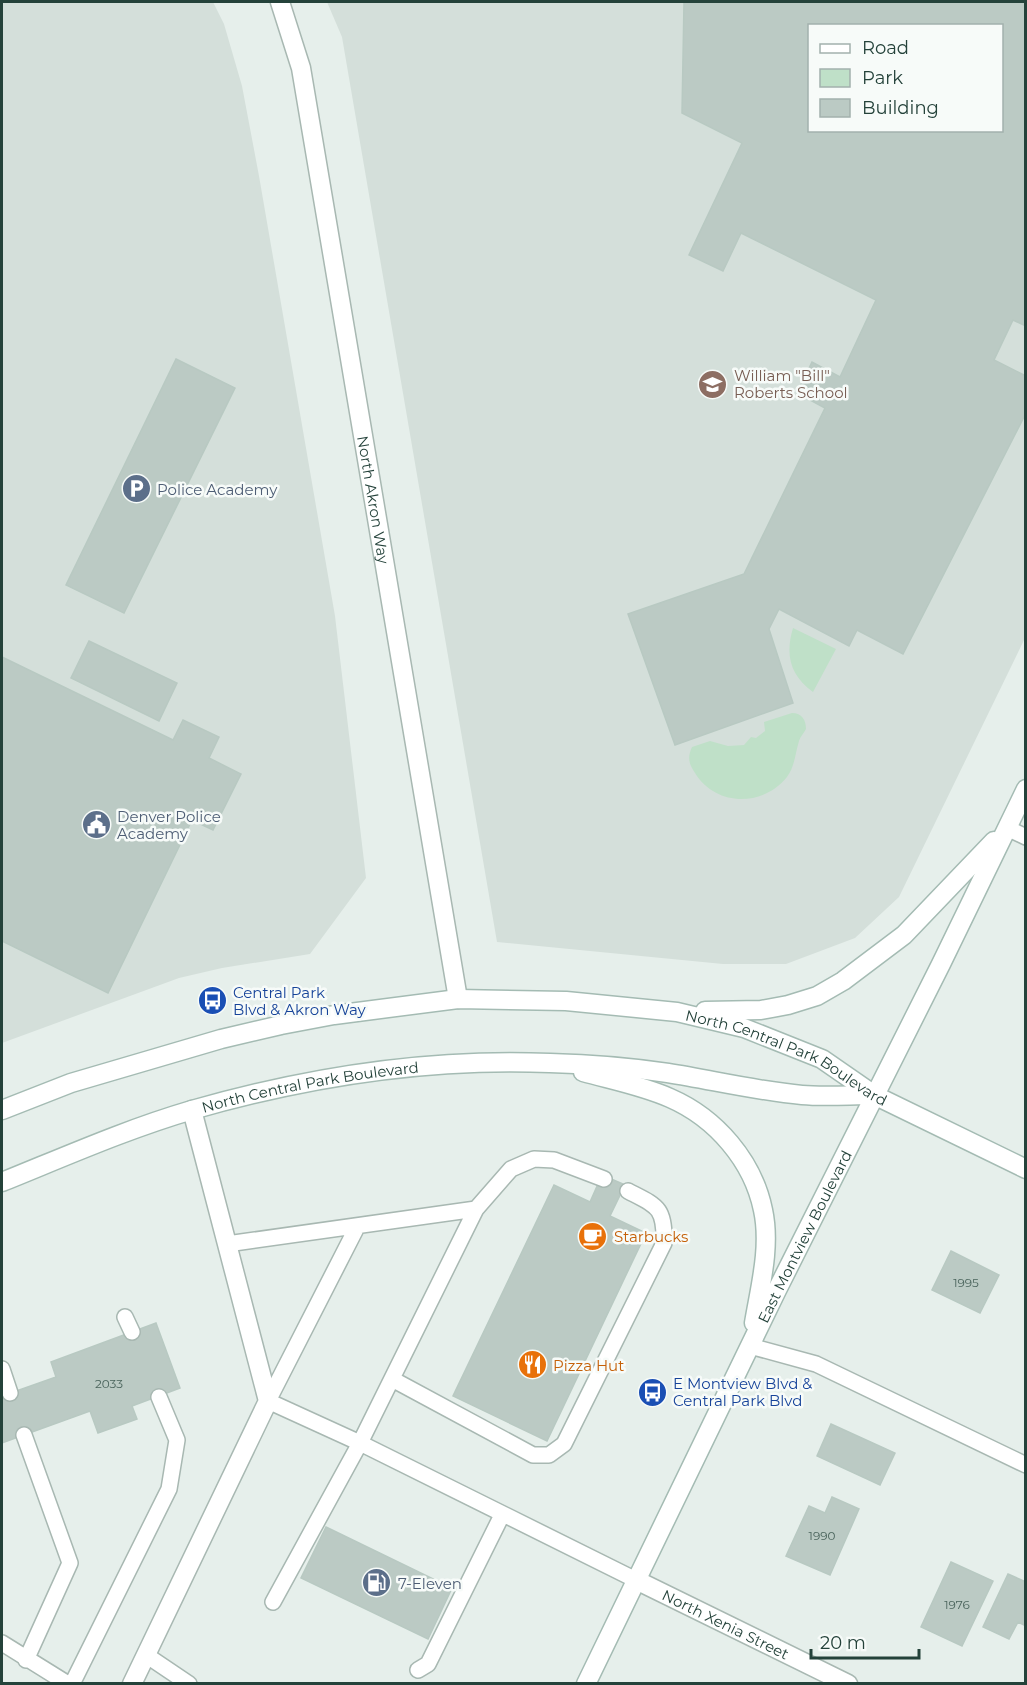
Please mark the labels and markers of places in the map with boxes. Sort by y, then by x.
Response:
place label: William "Bill" Roberts School [734,366,848,402]
school or university icon: William "Bill" Roberts School [697,368,729,400]
parking icon: Police Academy [120,473,152,505]
place label: Police Academy [157,480,278,499]
place label: Denver Police Academy [117,807,221,843]
public building icon: Denver Police Academy [80,809,112,841]
place label: Central Park Blvd & Akron Way [233,983,367,1019]
bus stop icon: Central Park Blvd & Akron Way [196,985,228,1017]
cafe icon: Starbucks [577,1220,609,1252]
place label: Starbucks [614,1227,688,1246]
restaurant icon: Pizza Hut [516,1349,548,1381]
place label: Pizza Hut [553,1356,624,1375]
place label: E Montview Blvd & Central Park Blvd [673,1374,812,1410]
bus stop icon: E Montview Blvd & Central Park Blvd [636,1376,668,1408]
fuel station icon: 7-Eleven [361,1567,393,1599]
place label: 7-Eleven [398,1574,462,1593]

